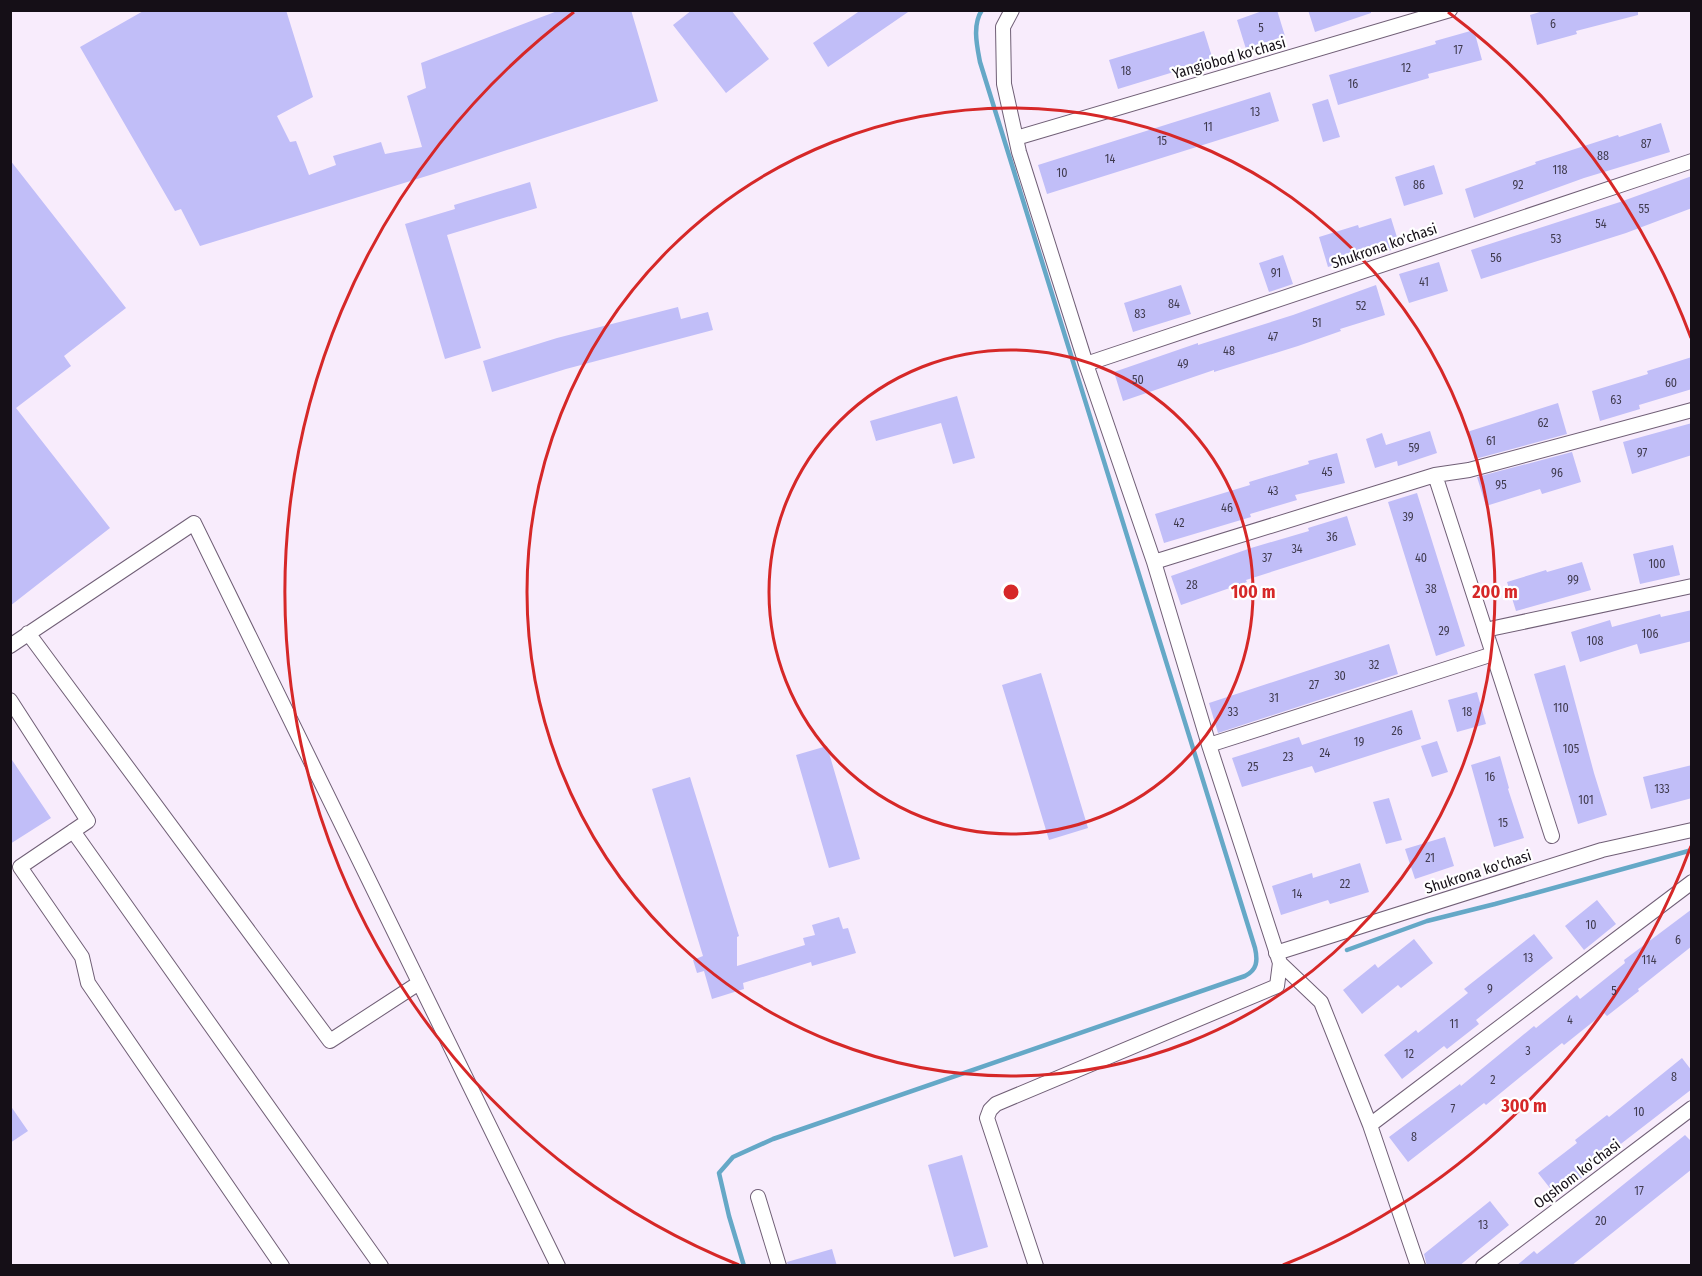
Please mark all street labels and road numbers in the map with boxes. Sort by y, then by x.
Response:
street label: Yangiobod ko'chasi [1170,33,1288,83]
street label: Shukrona ko'chasi [1329,219,1439,273]
street label: Shukrona ko'chasi [1422,846,1534,898]
street label: Oqshom ko'chasi [1530,1136,1624,1212]

